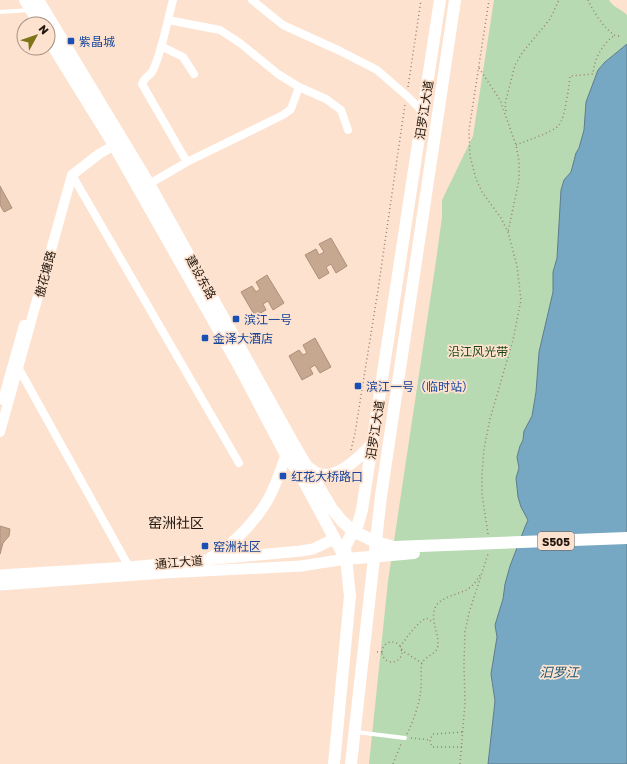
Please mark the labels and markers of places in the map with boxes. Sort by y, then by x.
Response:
place label: 紫晶城 [79,34,115,49]
marker: 紫晶城 [66,36,76,46]
place label: 滨江一号 [244,312,292,327]
marker: 滨江一号 [231,314,241,324]
place label: 金泽大酒店 [213,331,273,346]
marker: 金泽大酒店 [200,333,210,343]
place label: 滨江一号（临时站） [366,379,474,394]
marker: 滨江一号（临时站） [353,381,363,391]
place label: 红花大桥路口 [291,469,363,484]
marker: 红花大桥路口 [278,471,288,481]
place label: 窑洲社区 [213,539,261,554]
marker: 窑洲社区 [200,541,210,551]

